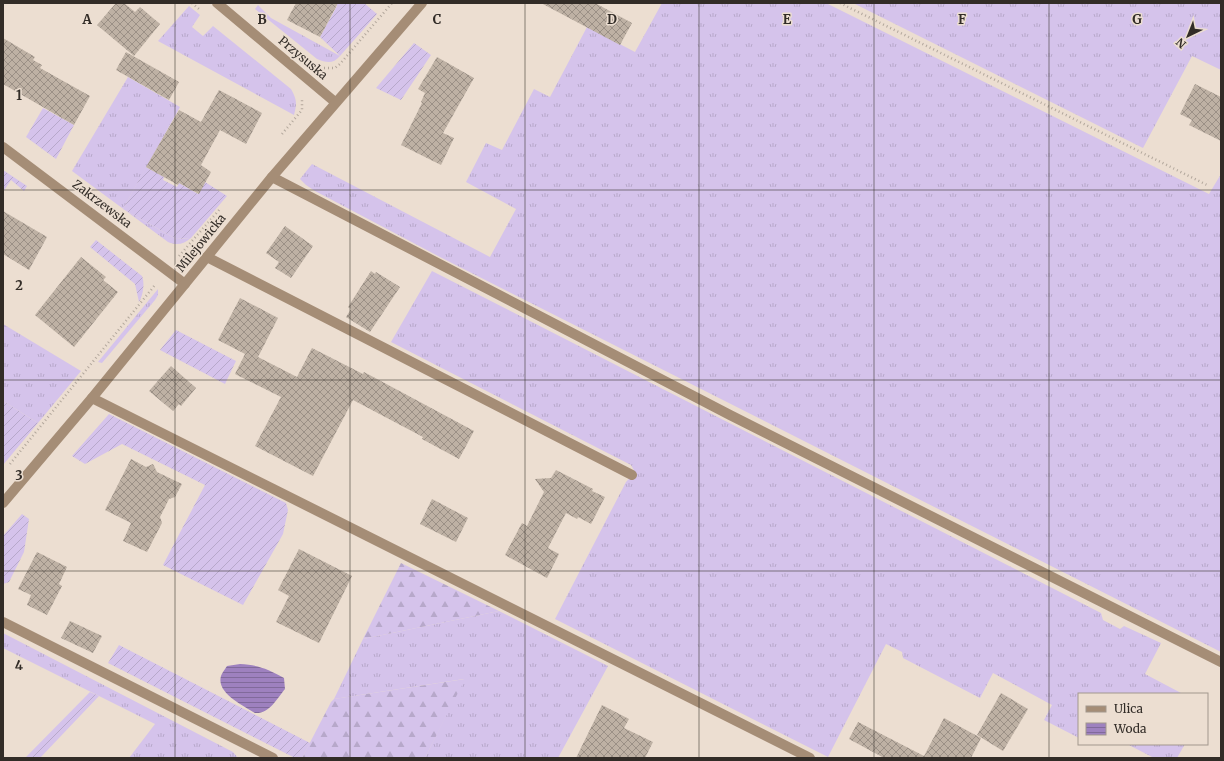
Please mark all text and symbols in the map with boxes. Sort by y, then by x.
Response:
text: A [81,11,92,28]
text: B [257,11,267,28]
text: C [433,11,442,28]
text: D [607,11,617,28]
text: E [783,11,792,28]
text: F [958,11,966,28]
text: G [1132,11,1142,28]
north arrow [1168,16,1208,56]
street label: Przysuska [276,33,331,83]
text: N [1173,35,1189,51]
text: 1 [16,87,22,104]
street label: Zakrzewska [70,176,135,231]
street label: Milejowicka [173,210,229,275]
text: 2 [15,277,23,294]
text: 3 [15,467,23,484]
text: 4 [15,657,24,674]
legend [1078,693,1208,745]
text: Ulica [1114,701,1143,716]
text: Woda [1113,721,1147,736]

